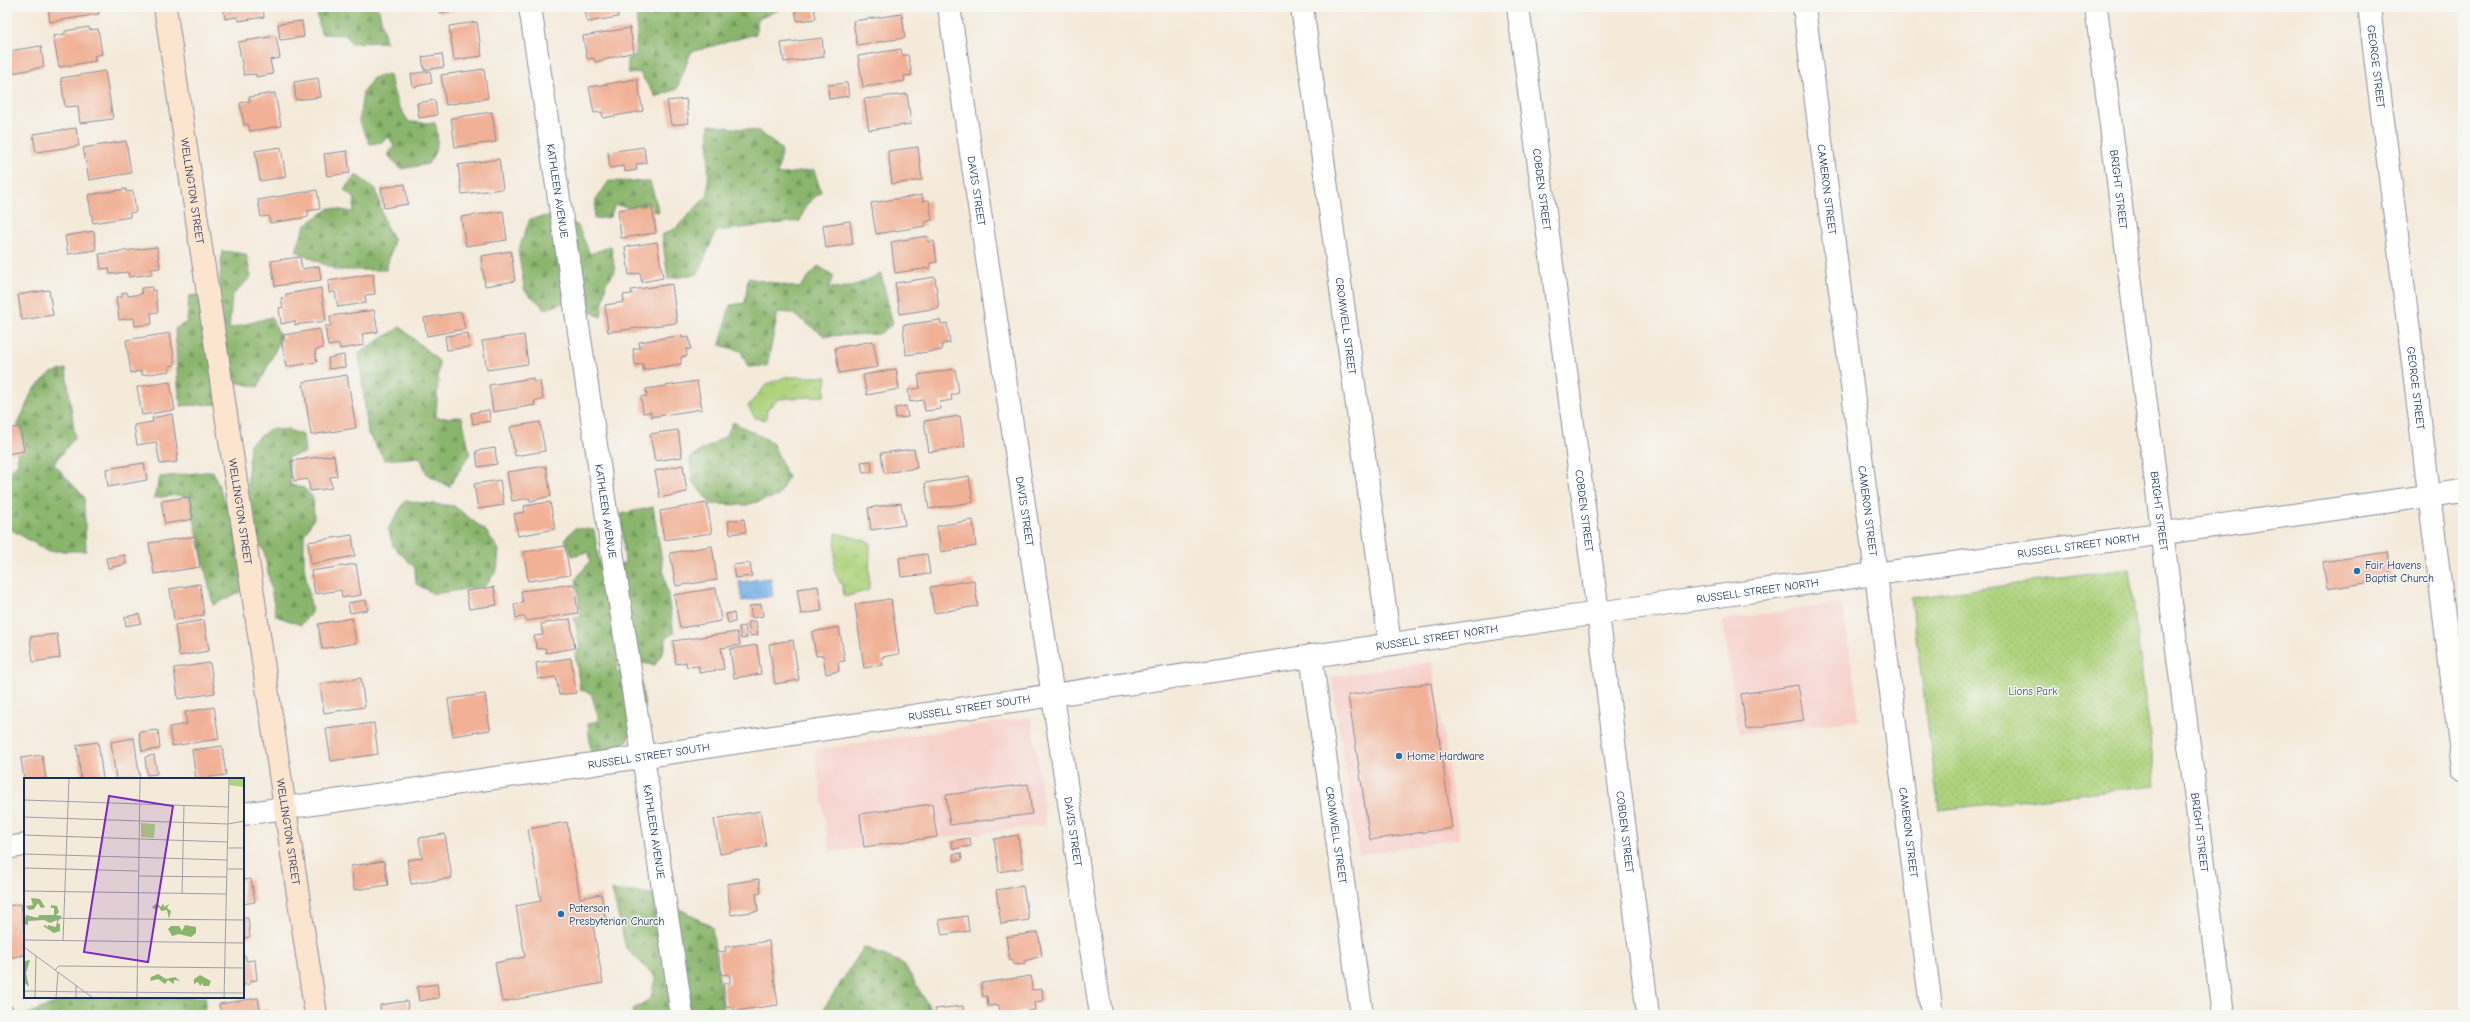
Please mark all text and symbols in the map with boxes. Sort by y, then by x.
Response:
street label: GEORGE STREET [2364,24,2387,109]
street label: WELLINGTON STREET [178,137,206,245]
street label: KATHLEEN AVENUE [544,143,571,239]
street label: CAMERON STREET [1815,144,1839,236]
street label: COBDEN STREET [1530,148,1553,232]
street label: BRIGHT STREET [2107,149,2130,230]
street label: DAVIS STREET [965,155,988,227]
street label: CROMWELL STREET [1332,277,1359,376]
street label: GEORGE STREET [2404,346,2427,431]
street label: WELLINGTON STREET [226,457,254,566]
street label: KATHLEEN AVENUE [592,463,619,560]
street label: CAMERON STREET [1855,465,1880,557]
street label: COBDEN STREET [1572,469,1596,553]
street label: BRIGHT STREET [2148,471,2170,552]
street label: DAVIS STREET [1013,476,1036,547]
street label: RUSSELL STREET NORTH [2016,531,2141,561]
place label: Fair Havens Baptist Church [2365,559,2434,585]
marker: Fair Havens Baptist Church [2352,566,2362,576]
street label: RUSSELL STREET NORTH [1696,576,1820,606]
street label: RUSSELL STREET NORTH [1375,622,1499,653]
park label: Lions Park [2008,685,2058,698]
street label: RUSSELL STREET SOUTH [907,692,1031,724]
street label: RUSSELL STREET SOUTH [587,741,711,772]
place label: Home Hardware [1407,750,1485,763]
marker: Home Hardware [1394,751,1404,761]
inset map [24,778,244,998]
street label: WELLINGTON STREET [274,778,302,886]
street label: KATHLEEN AVENUE [640,784,667,880]
street label: CROMWELL STREET [1323,786,1349,885]
street label: CAMERON STREET [1896,786,1921,879]
street label: COBDEN STREET [1613,790,1636,874]
street label: BRIGHT STREET [2188,792,2211,873]
street label: DAVIS STREET [1061,796,1085,868]
place label: Paterson Presbyterian Church [569,902,664,928]
marker: Paterson Presbyterian Church [556,909,566,919]

